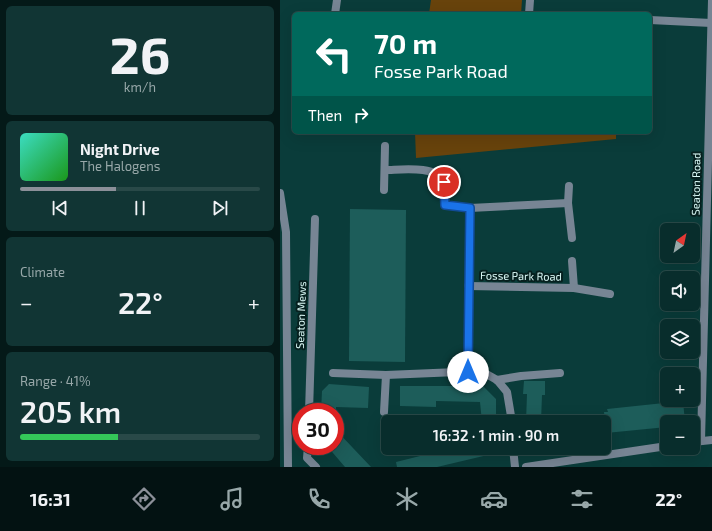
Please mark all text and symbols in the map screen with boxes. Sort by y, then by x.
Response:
text: 26 [110,22,170,84]
text: 70 m [374,26,437,60]
icon: left [308,28,360,80]
text: Fosse Park Road [374,60,508,82]
text: km/h [124,79,156,95]
icon: right [350,104,372,126]
text: Then [308,106,342,124]
text: Night Drive [80,140,160,158]
street label: Seaton Road [688,153,703,215]
text: The Halogens [80,158,160,174]
pin [427,165,461,199]
icon: arrive [433,171,455,193]
icon: previous [49,197,71,219]
icon: pause [129,197,151,219]
icon: next [209,197,231,219]
north arrow [660,223,700,263]
map controls [660,223,700,455]
text: Climate [20,264,65,280]
street label: Fosse Park Road [480,268,562,283]
button: sound [660,271,700,311]
street label: Seaton Mews [293,281,308,349]
text: 22° [118,284,163,320]
text: − [20,289,33,315]
text: + [248,289,260,315]
button: layers [660,319,700,359]
position arrow [447,351,489,393]
button: + [660,367,700,407]
text: Range · 41% [20,373,91,389]
text: 205 km [20,393,121,429]
speed limit sign: 30 [292,403,344,455]
button: − [660,415,700,455]
text: 16:32 · 1 min · 90 m [433,426,559,444]
icon: directions [130,485,158,513]
icon: music [218,485,246,513]
icon: phone [305,485,333,513]
icon: climate [393,485,421,513]
icon: car [480,485,508,513]
icon: filters [568,485,596,513]
text: 16:31 [30,488,71,510]
text: 22° [655,488,682,510]

